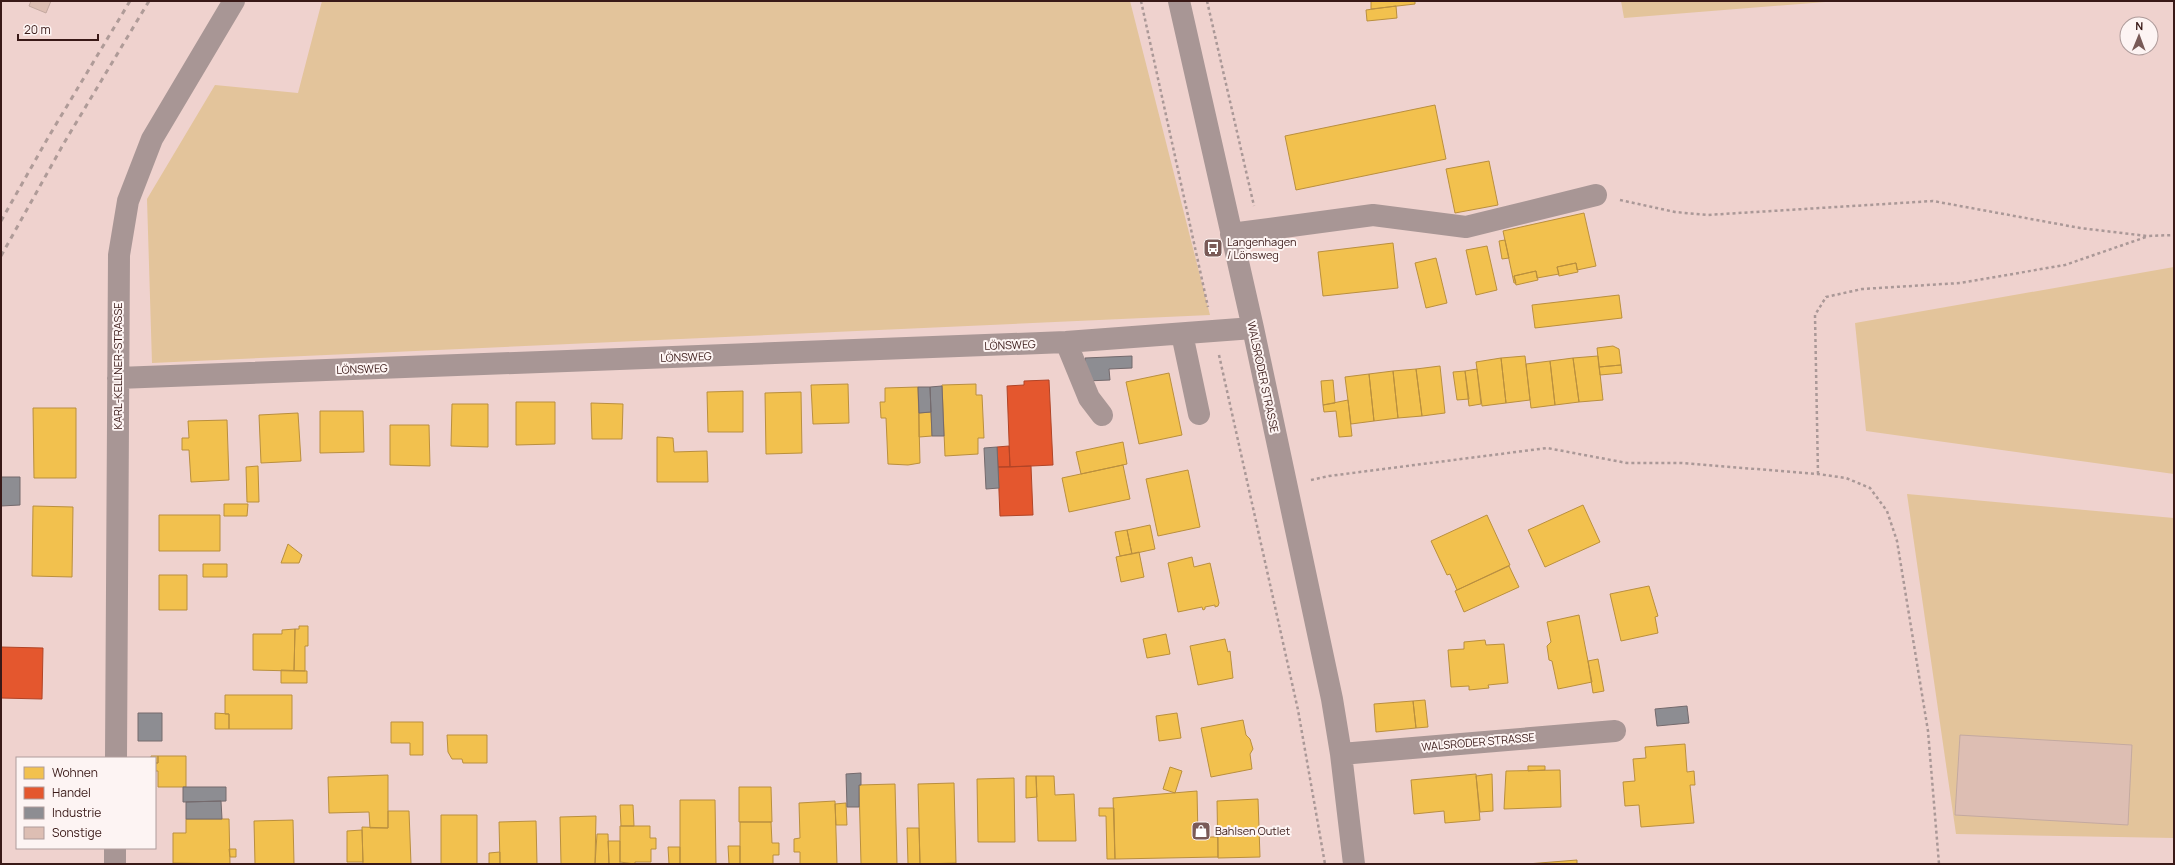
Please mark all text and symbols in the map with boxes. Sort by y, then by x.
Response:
scale bar [18,16,98,42]
north arrow [2119,16,2159,56]
text: N [2135,18,2143,33]
text: 20 m [24,21,51,38]
place label: Langenhagen / Lönsweg [1227,234,1297,262]
bus stop icon: Langenhagen / Lönsweg [1202,237,1224,259]
street label: KARL-KELLNER-STRASSE [110,302,125,430]
street label: WALSRODER STRASSE [1244,320,1283,434]
street label: LÖNSWEG [984,336,1036,353]
street label: LÖNSWEG [660,348,712,365]
street label: LÖNSWEG [336,360,388,377]
street label: WALSRODER STRASSE [1421,729,1535,754]
legend [16,757,156,849]
text: Wohnen [52,764,98,781]
text: Handel [52,784,91,801]
text: Industrie [52,804,101,821]
shop icon: Bahlsen Outlet [1190,820,1212,842]
place label: Bahlsen Outlet [1215,823,1290,838]
text: Sonstige [52,824,102,841]

